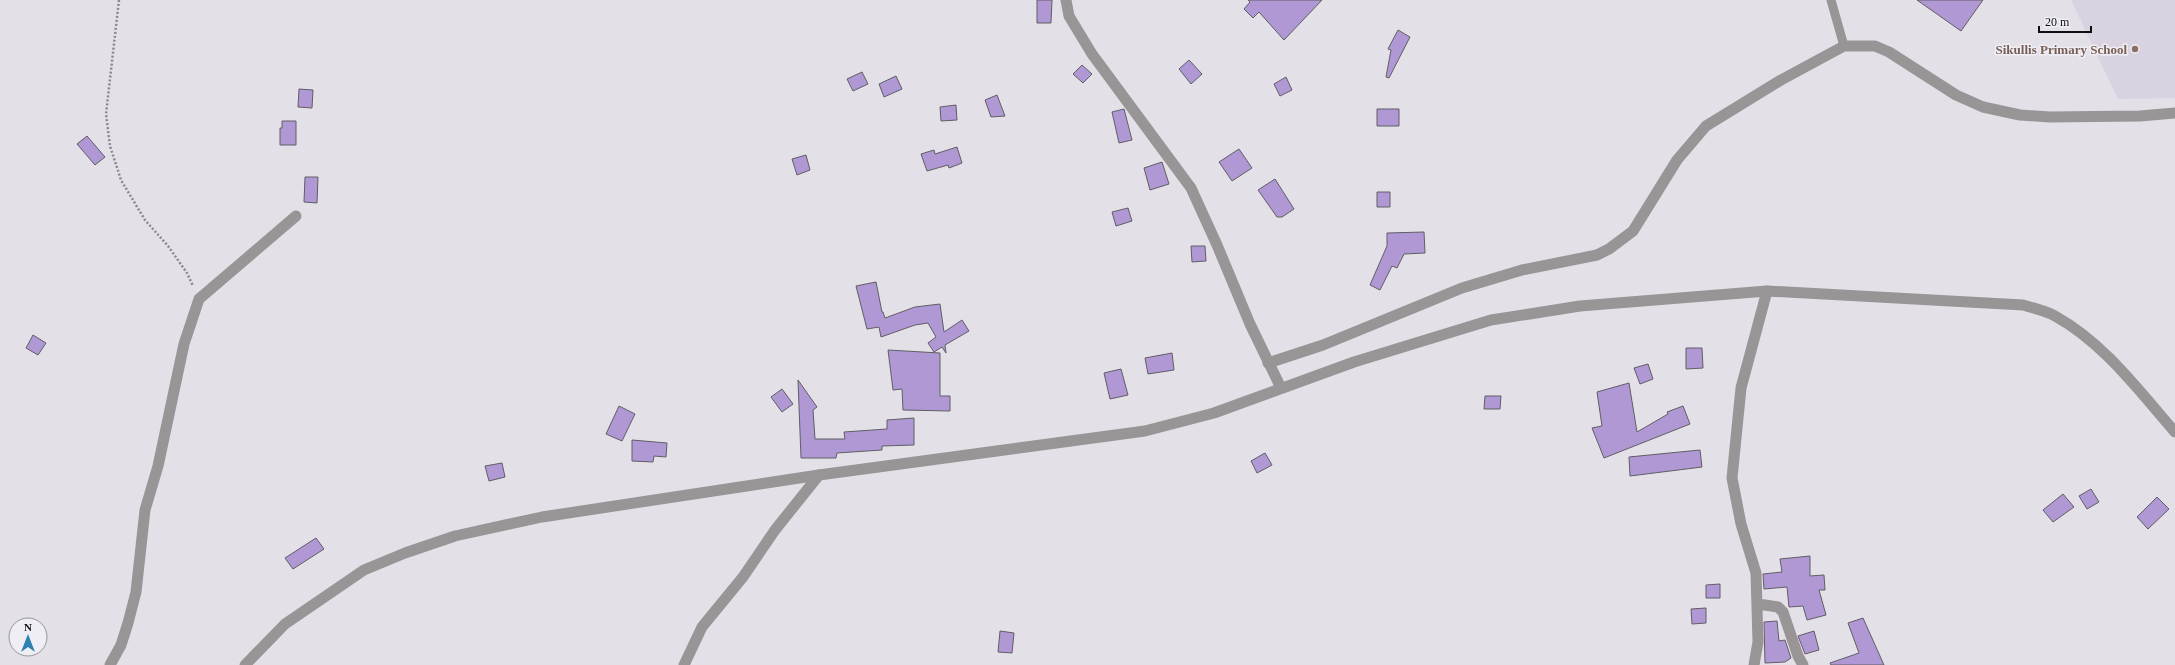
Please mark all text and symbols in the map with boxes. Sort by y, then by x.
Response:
scale bar [2039,8,2091,34]
text: 20 m [2045,15,2070,29]
place label: Sikullis Primary School [1996,42,2127,57]
marker: Sikullis Primary School [2130,44,2140,54]
north arrow [8,617,48,657]
text: N [24,621,32,633]

